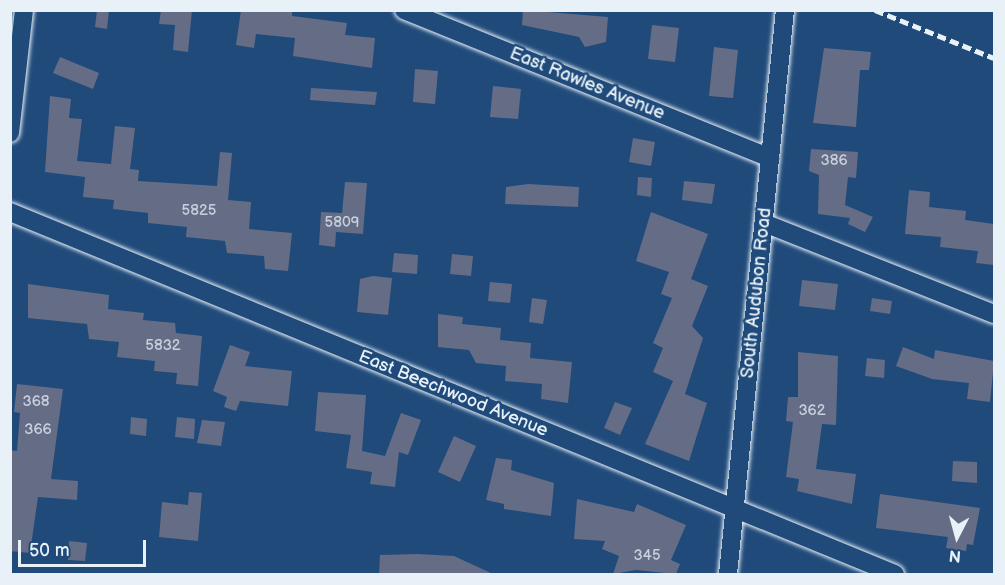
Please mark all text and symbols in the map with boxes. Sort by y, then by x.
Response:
street label: East Rawles Avenue [506,43,668,125]
house number: 386 [820,152,848,170]
house number: 5825 [182,202,216,220]
street label: South Audubon Road [737,207,777,379]
house number: 5809 [325,214,359,232]
house number: 5832 [145,337,181,355]
street label: East Beechwood Avenue [355,346,551,442]
house number: 368 [22,393,50,411]
house number: 362 [798,402,826,420]
house number: 366 [24,421,52,439]
north arrow [927,507,987,567]
scale bar [21,528,148,566]
text: 50 m [29,540,70,561]
text: N [948,545,962,565]
house number: 345 [634,547,660,565]

